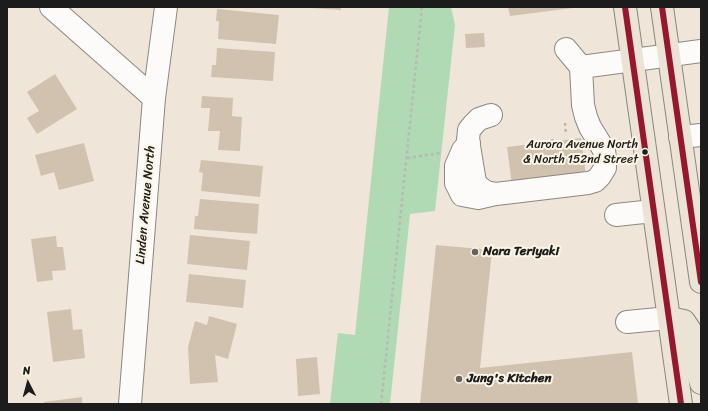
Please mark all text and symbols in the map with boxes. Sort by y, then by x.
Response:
place label: Aurora Avenue North & North 152nd Street [523,138,638,166]
street label: Linden Avenue North [133,145,159,265]
marker: Aurora Avenue North & North 152nd Street [640,147,650,157]
place label: Nara Teriyaki [483,244,559,260]
marker: Nara Teriyaki [470,247,480,257]
text: N [22,361,31,380]
north arrow [8,363,48,403]
place label: Jung's Kitchen [467,371,551,387]
marker: Jung's Kitchen [454,374,464,384]

